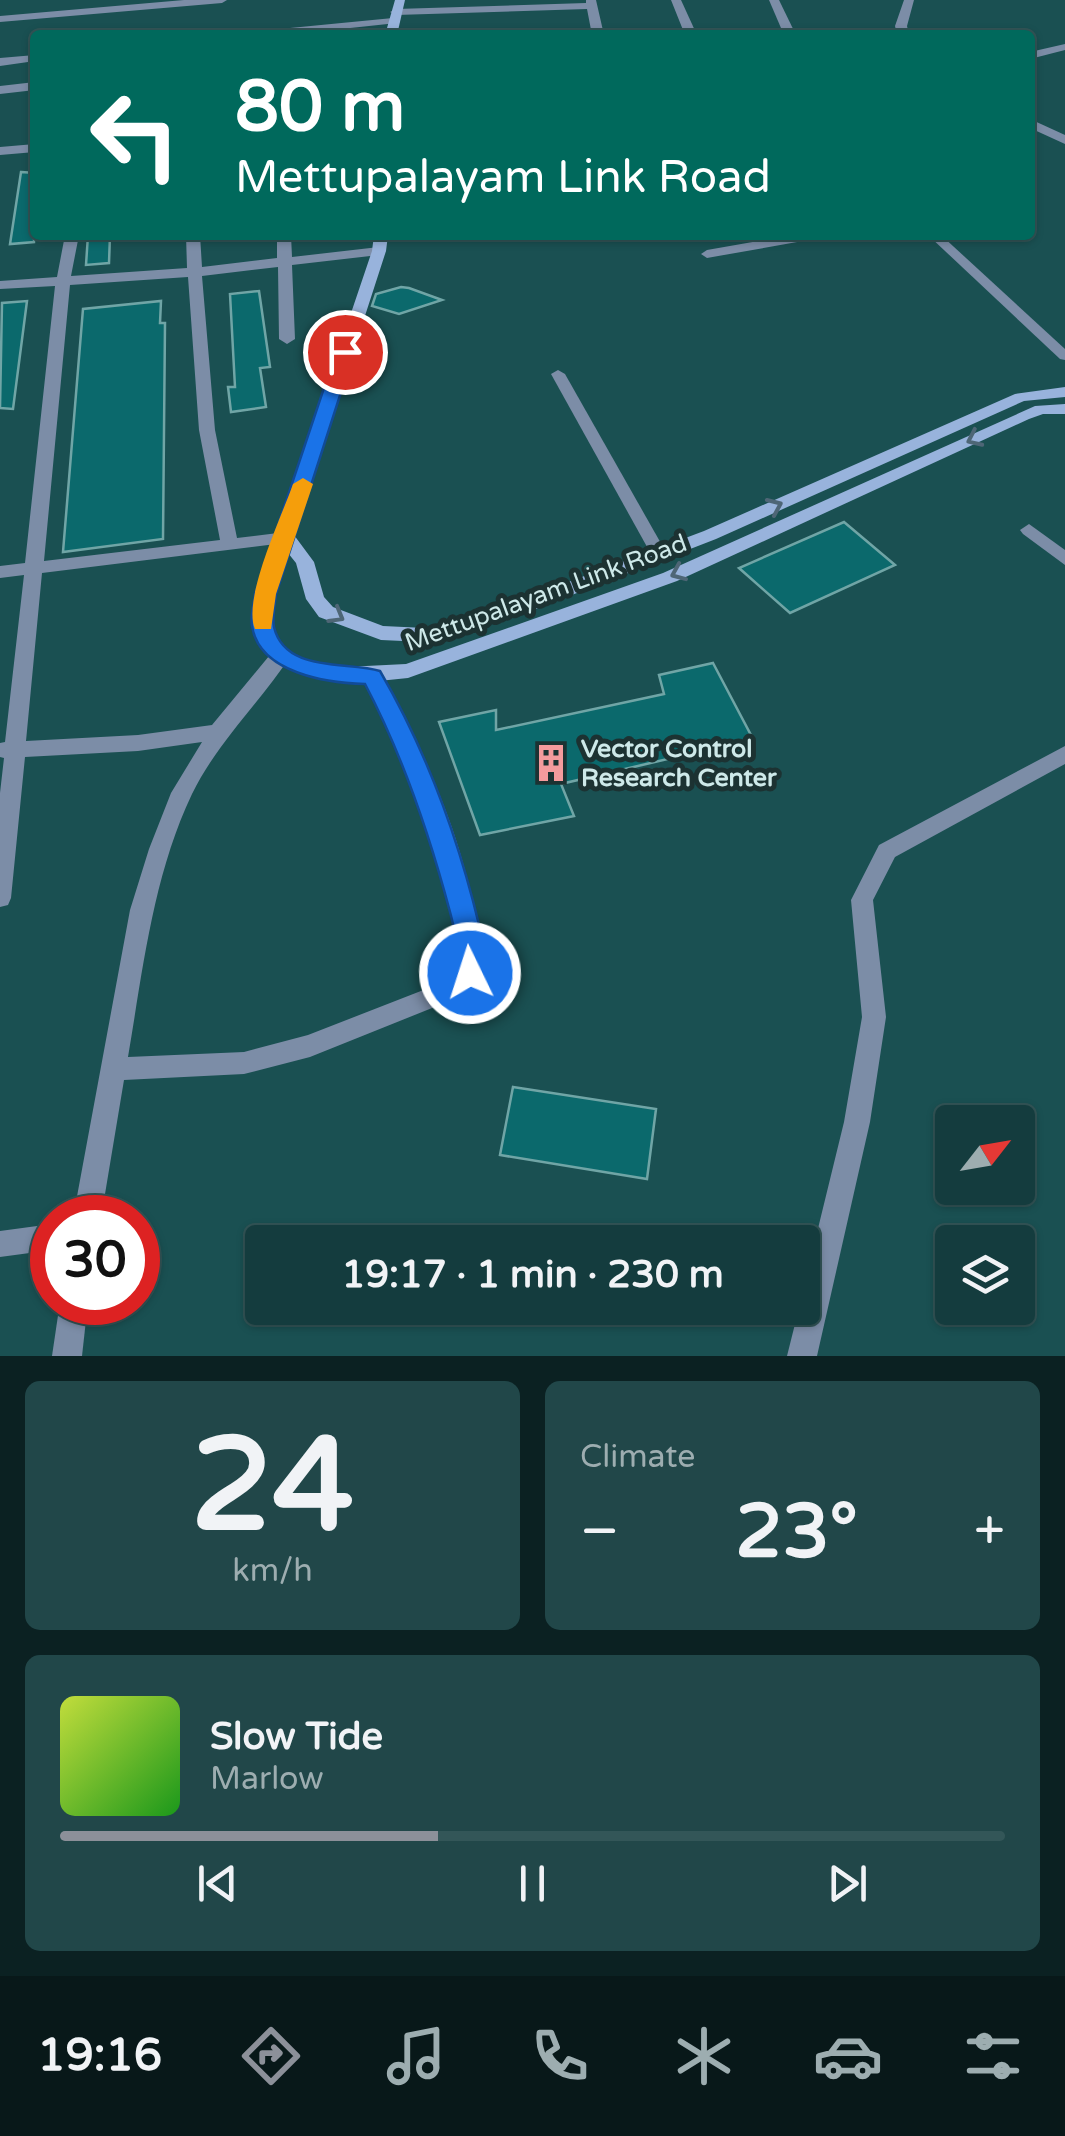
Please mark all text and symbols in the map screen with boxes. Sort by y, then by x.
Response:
text: 80 m [235,66,405,150]
icon: left [70,70,200,200]
text: Mettupalayam Link Road [235,151,771,205]
pin [303,310,388,395]
icon: arrive [318,325,373,380]
one-way arrow [966,427,984,447]
one-way arrow [765,498,783,518]
street label: Mettupalayam Link Road [401,528,691,658]
one-way arrow [670,561,688,581]
one-way arrow [326,603,344,623]
place label: Vector Control Research Center [581,734,777,793]
building icon: Vector Control Research Center [530,742,572,784]
position arrow [418,921,522,1025]
north arrow [935,1105,1035,1205]
map controls [935,1105,1035,1325]
speed limit sign: 30 [30,1195,160,1325]
button: layers [935,1225,1035,1325]
text: 19:17 · 1 min · 230 m [341,1252,724,1298]
text: 24 [191,1409,354,1565]
text: Climate [580,1438,695,1476]
text: 23° [735,1487,858,1577]
text: − [580,1499,619,1565]
text: + [974,1499,1005,1565]
text: km/h [232,1552,313,1590]
text: Slow Tide [210,1714,383,1760]
text: Marlow [210,1760,324,1798]
icon: previous [190,1856,245,1911]
icon: pause [505,1856,560,1911]
icon: next [820,1856,875,1911]
icon: directions [236,2021,306,2091]
icon: music [381,2021,451,2091]
icon: phone [525,2021,595,2091]
icon: climate [669,2021,739,2091]
icon: car [813,2021,883,2091]
icon: filters [958,2021,1028,2091]
text: 19:16 [37,2029,162,2083]

